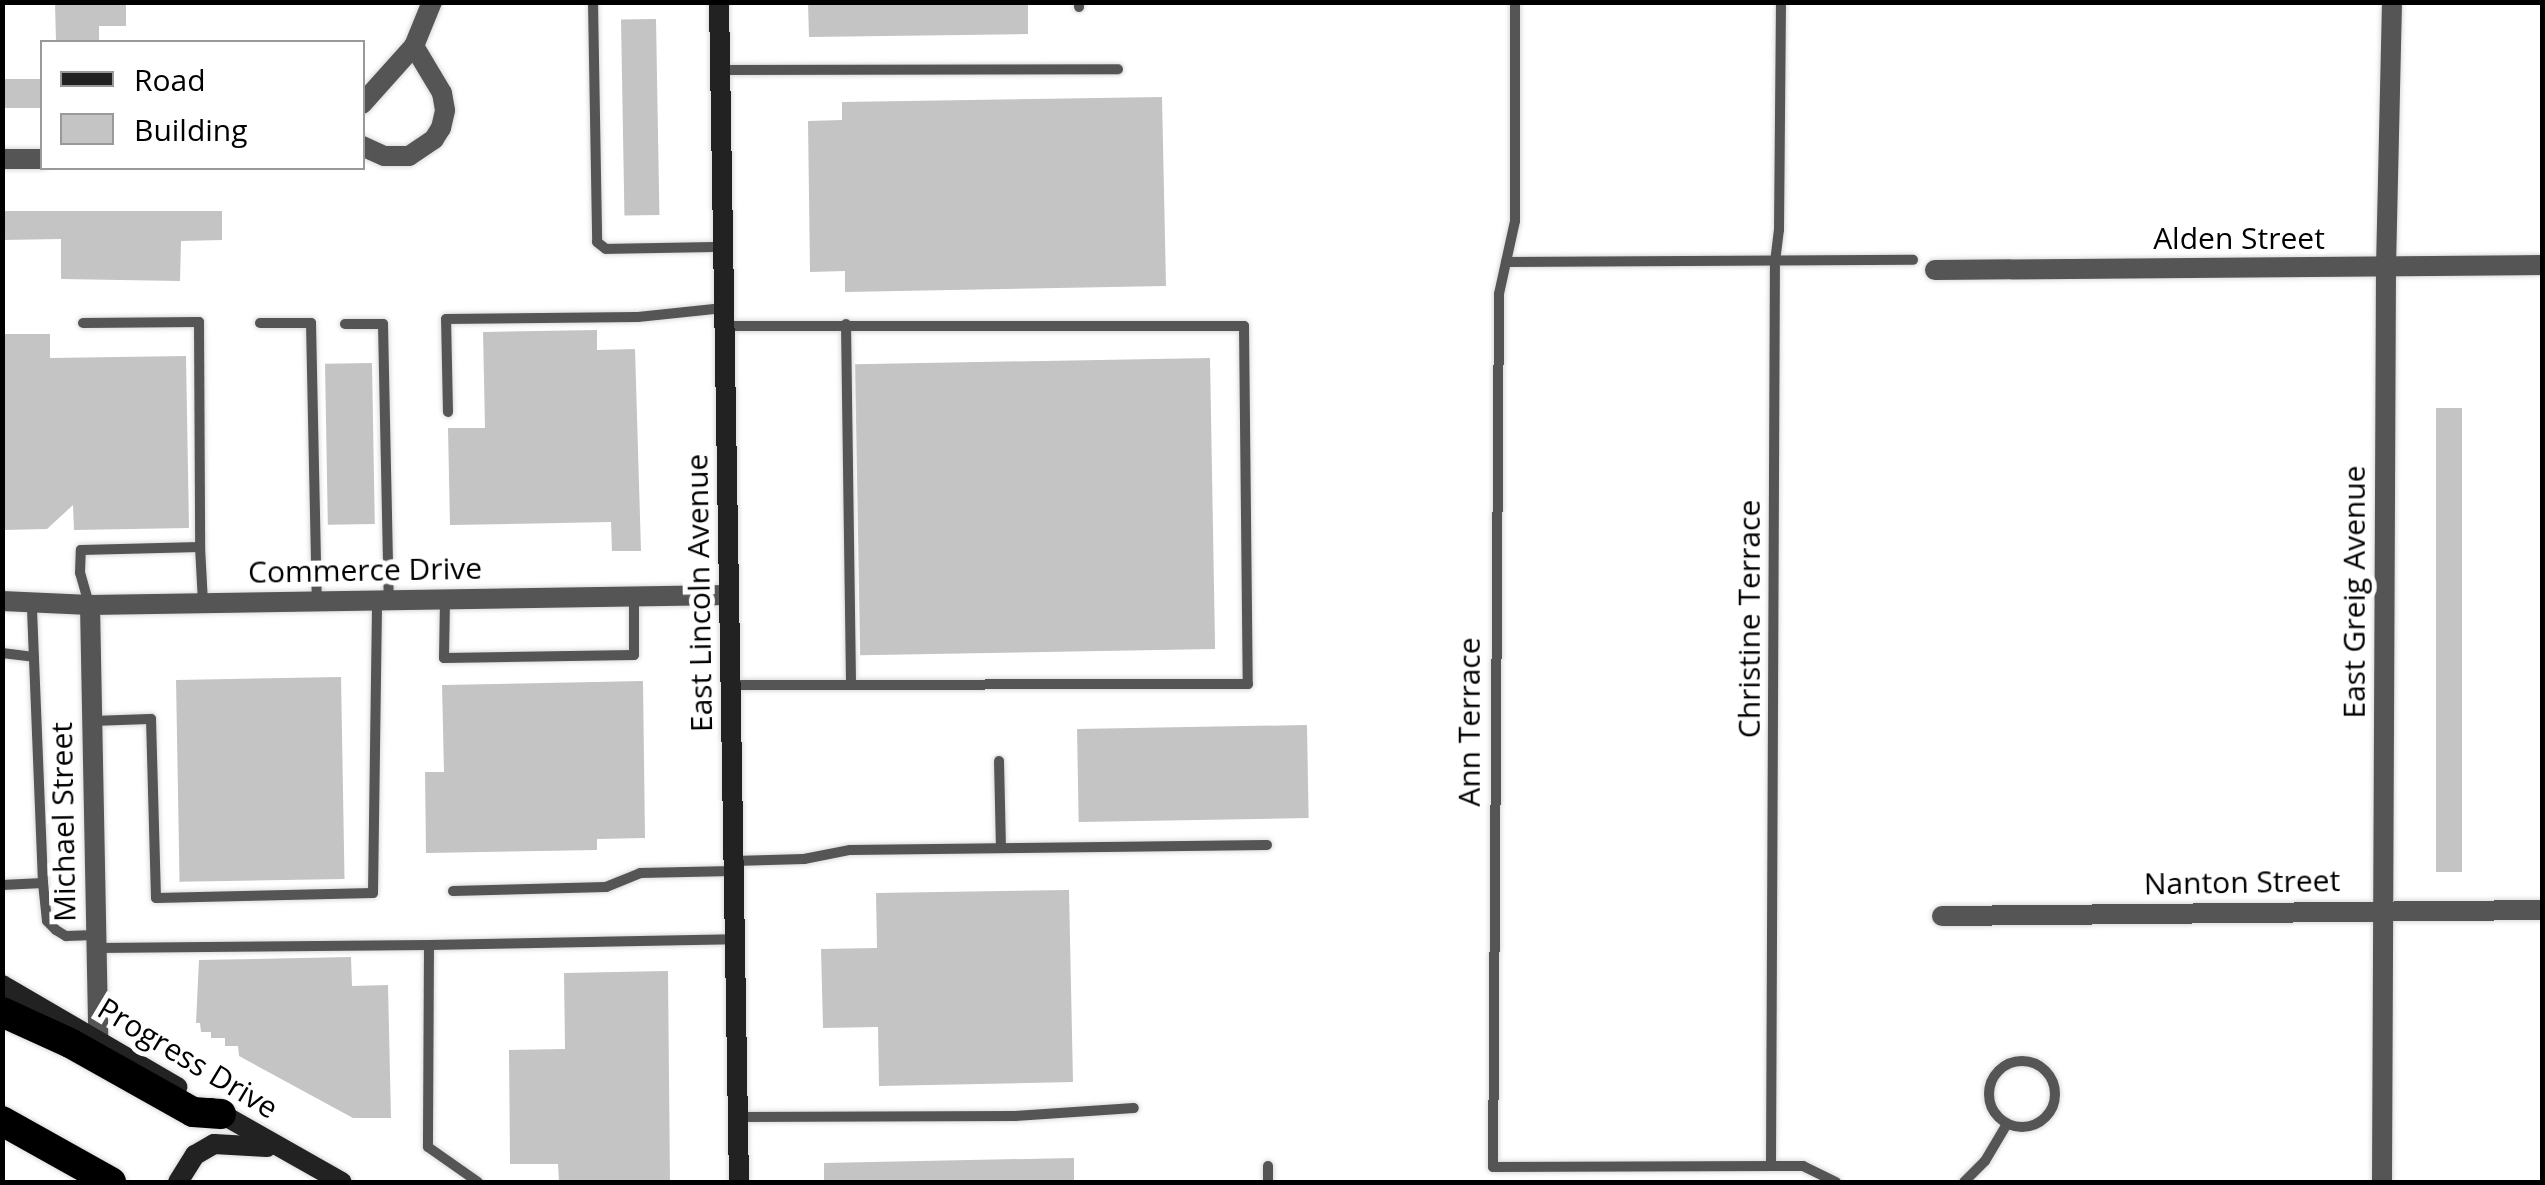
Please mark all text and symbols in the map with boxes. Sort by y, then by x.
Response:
legend [40,40,365,170]
text: Road [134,59,206,100]
text: Building [134,109,248,150]
street label: Alden Street [2153,220,2325,256]
street label: East Lincoln Avenue [679,454,719,732]
street label: East Greig Avenue [2336,465,2372,719]
street label: Christine Terrace [1731,500,1767,738]
street label: Commerce Drive [248,550,482,590]
street label: Ann Terrace [1451,637,1487,807]
street label: Michael Street [43,722,83,922]
street label: Nanton Street [2144,862,2340,902]
street label: Progress Drive [91,990,285,1126]

